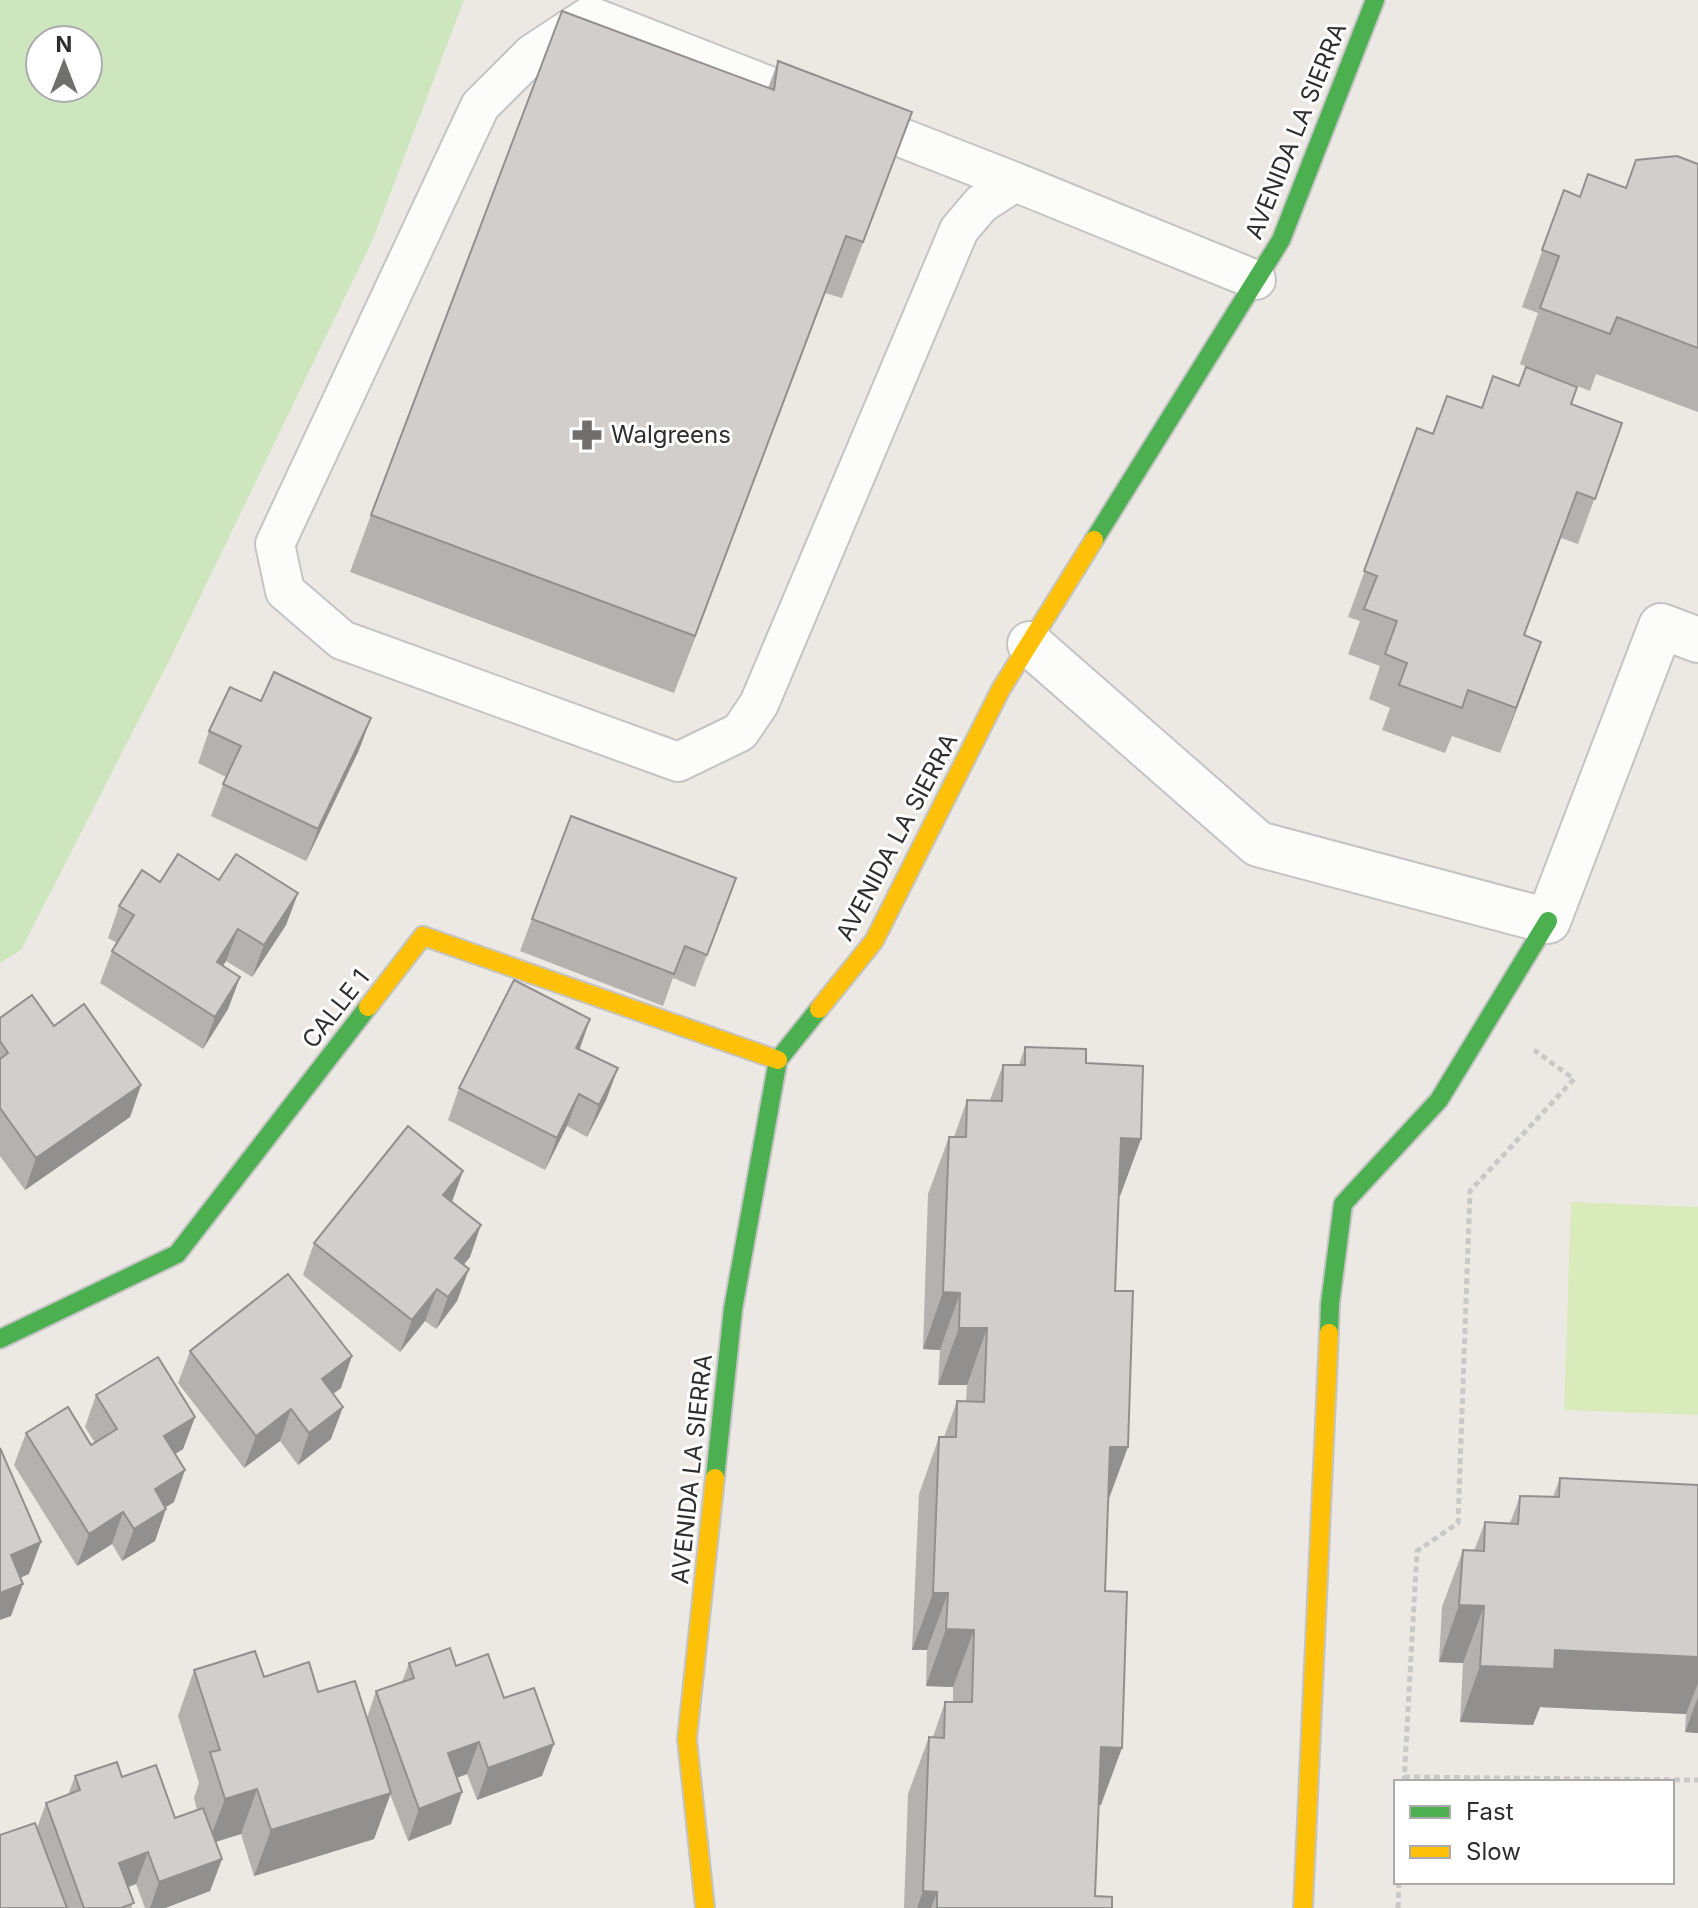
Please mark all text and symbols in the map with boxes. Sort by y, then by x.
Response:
street label: AVENIDA LA SIERRA [1239,18,1352,243]
north arrow [24,24,104,104]
text: N [56,31,72,57]
pharmacy icon: Walgreens [570,418,604,452]
place label: Walgreens [611,420,731,449]
street label: AVENIDA LA SIERRA [830,728,964,945]
street label: CALLE 1 [296,964,375,1054]
street label: AVENIDA LA SIERRA [665,1353,718,1585]
legend [1394,1780,1674,1884]
text: Fast [1466,1797,1514,1826]
text: Slow [1466,1837,1521,1866]

